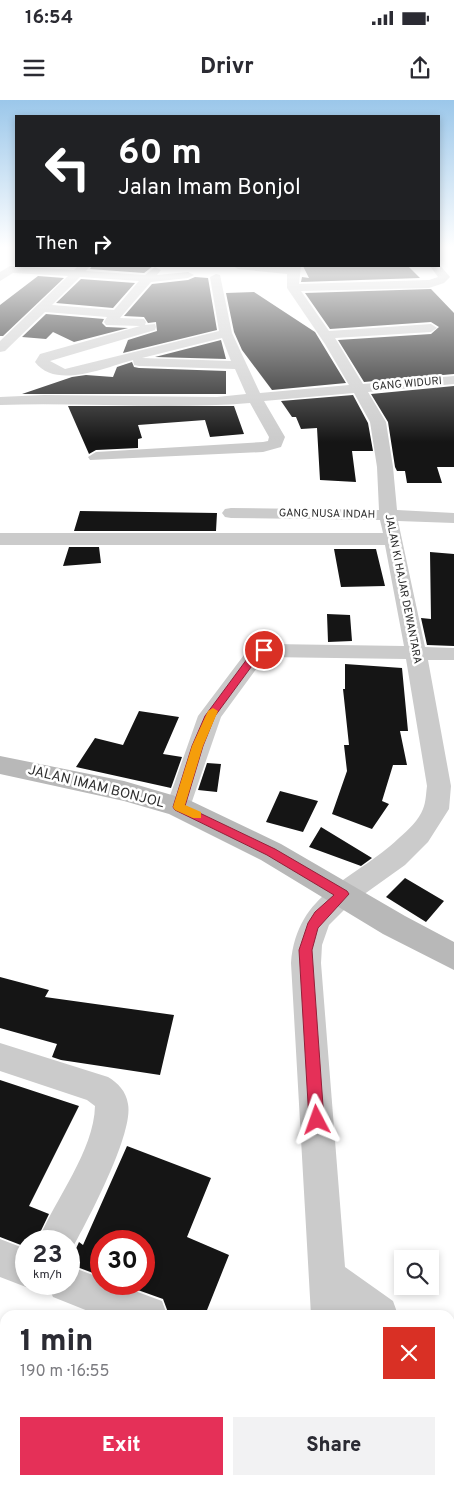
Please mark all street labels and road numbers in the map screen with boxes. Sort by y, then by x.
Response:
street label: GANG WIDURI [372,374,442,394]
street label: GANG NUSA INDAH [279,506,375,522]
street label: JALAN KI HAJAR DEWANTARA [382,513,424,665]
street label: JALAN IMAM BONJOL [26,762,166,812]

